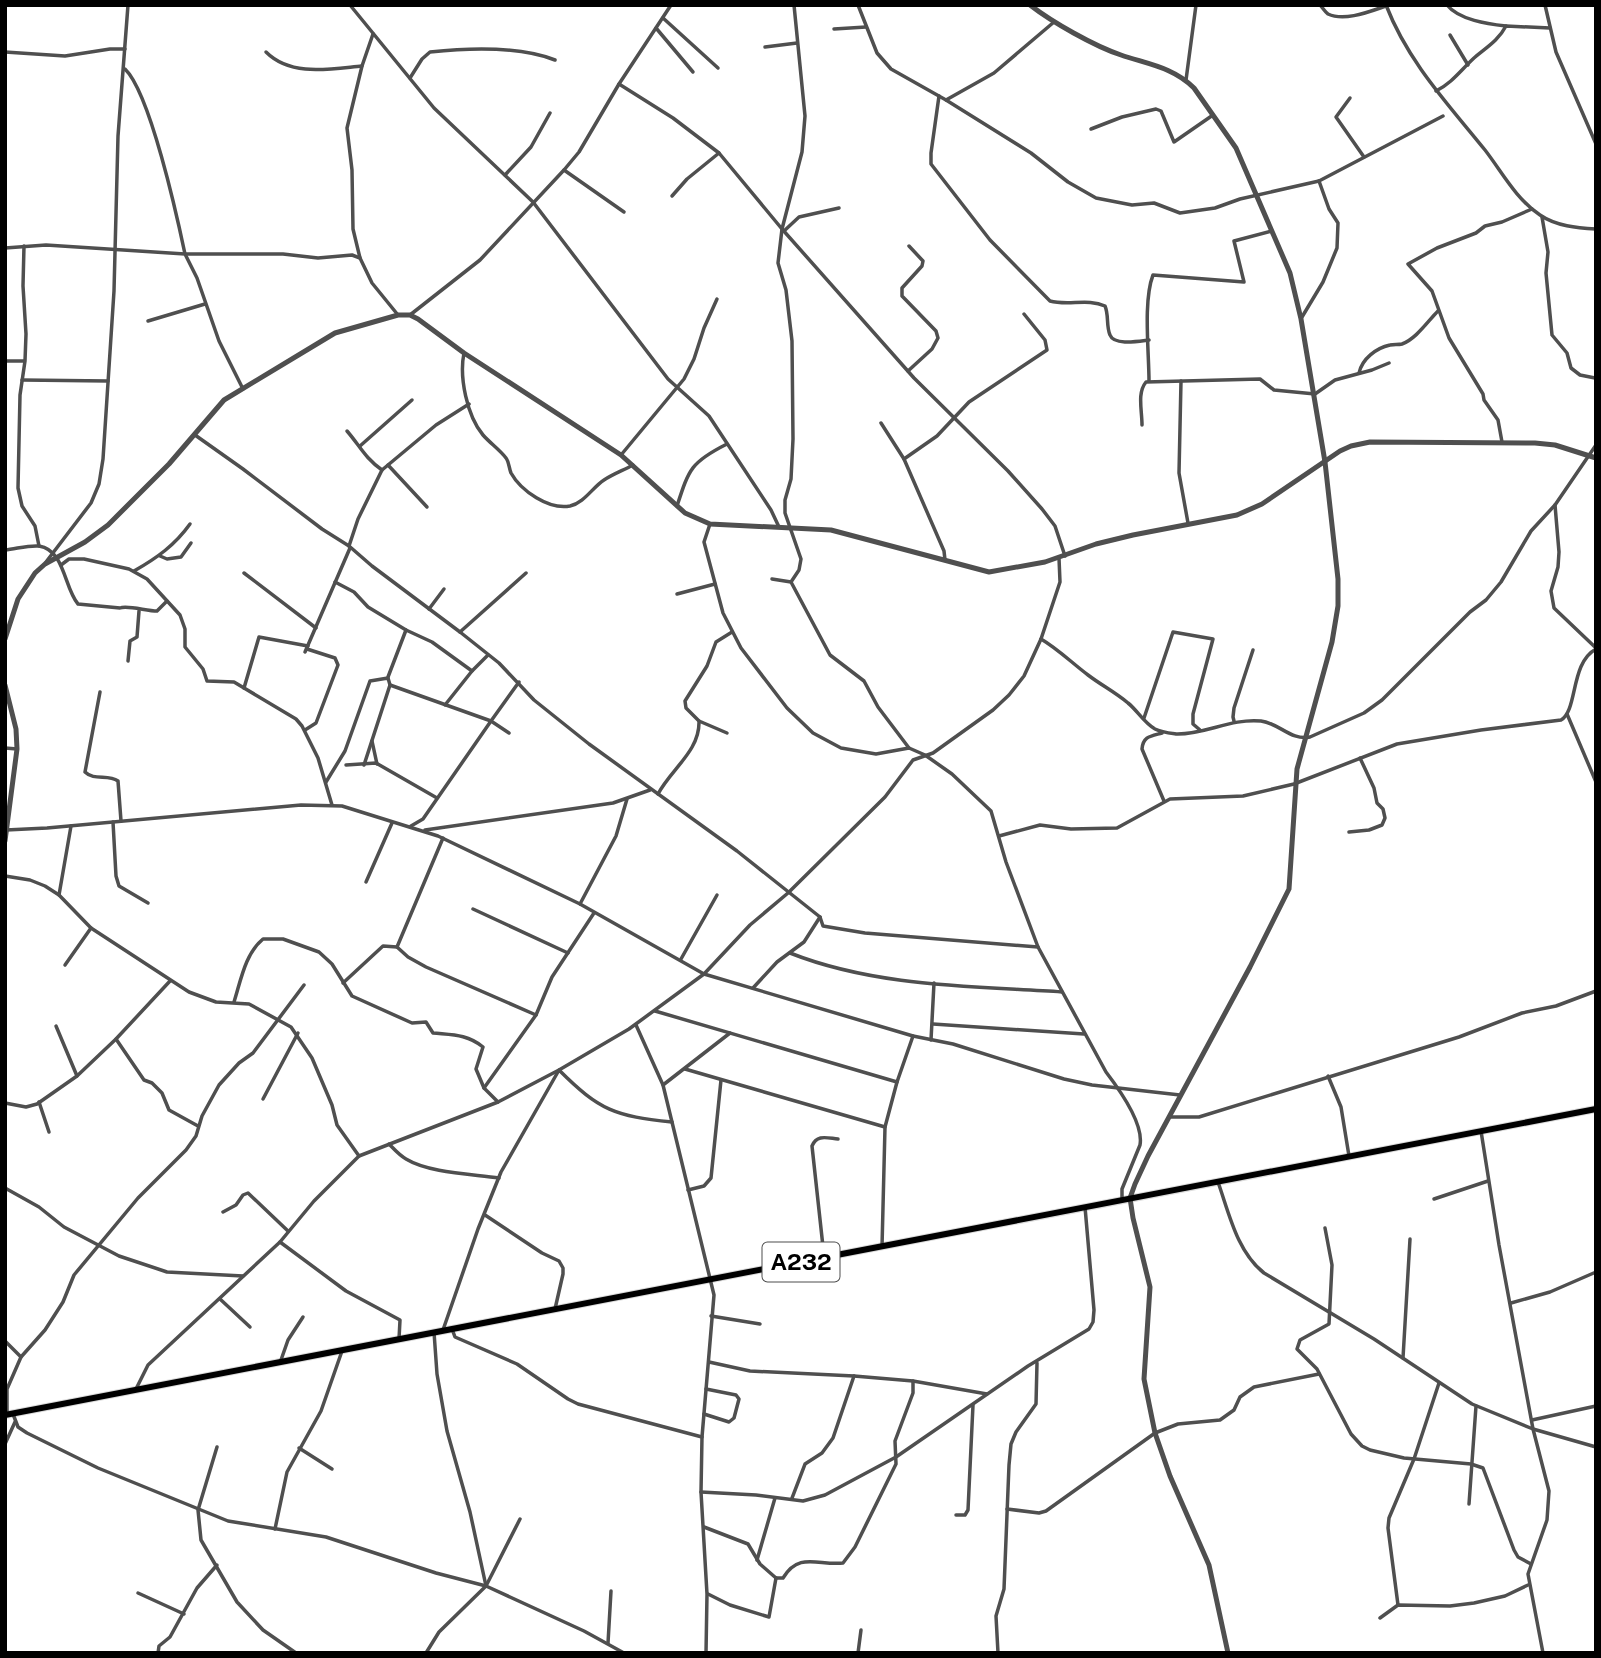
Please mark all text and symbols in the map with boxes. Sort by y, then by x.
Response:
road number: A232 [762,1242,840,1282]

